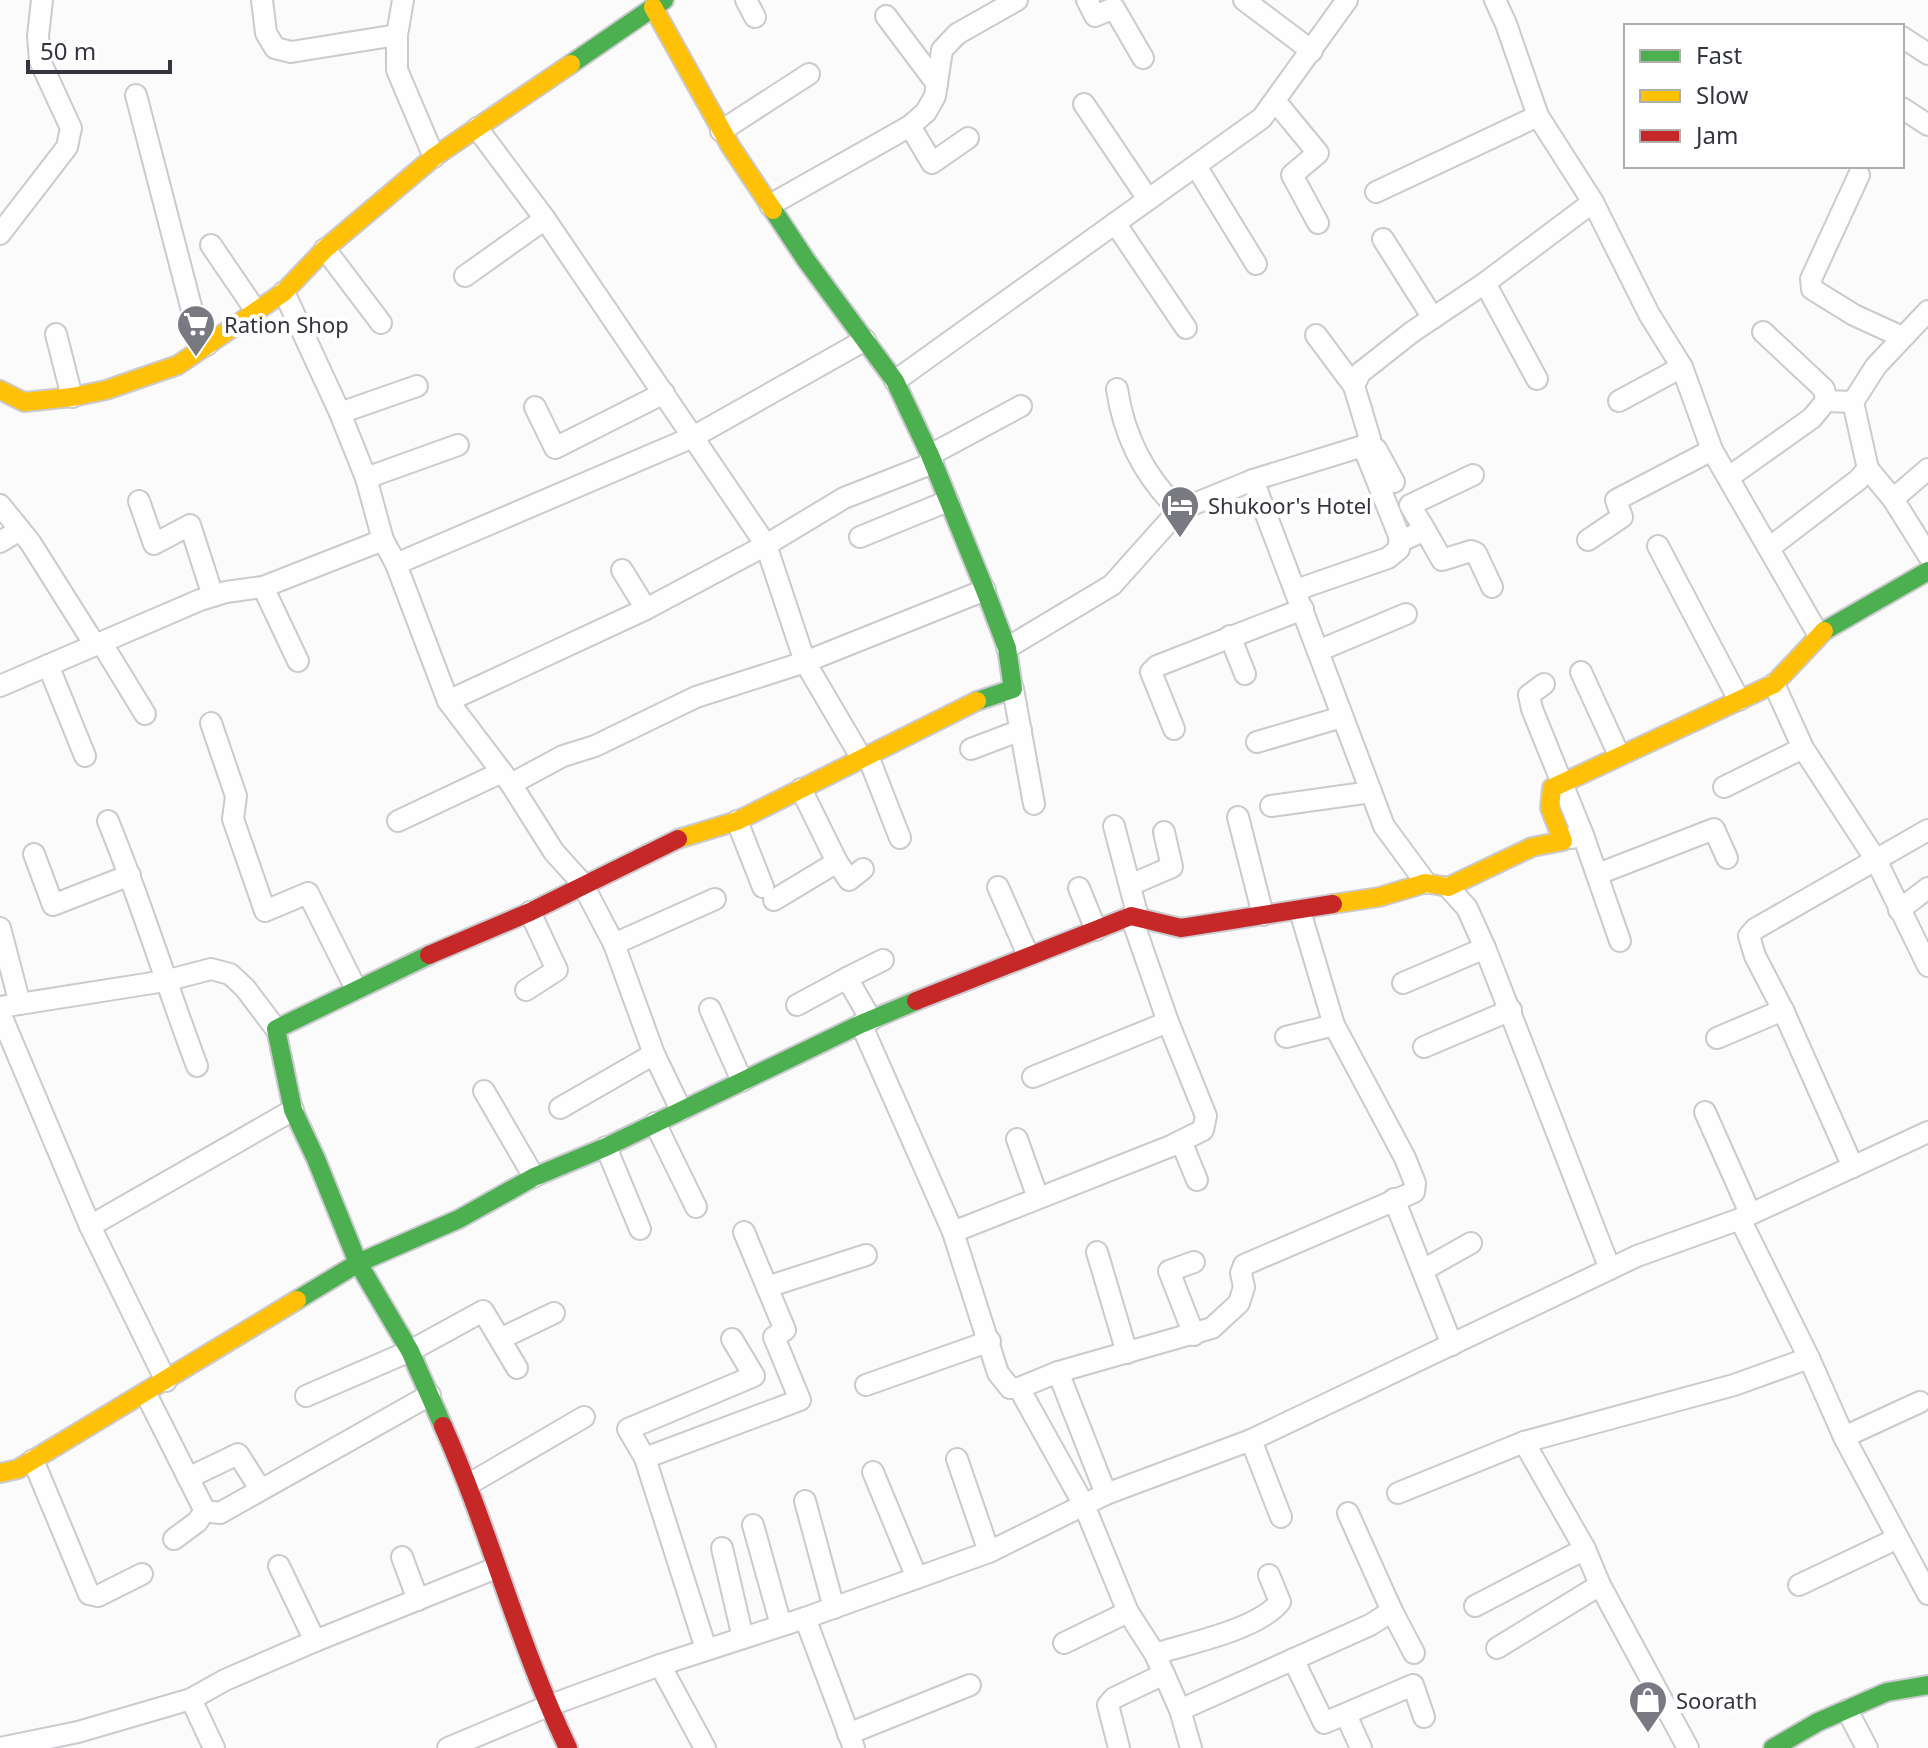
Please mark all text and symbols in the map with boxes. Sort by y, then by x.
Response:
scale bar [28,24,170,74]
legend [1624,24,1904,168]
text: 50 m [40,34,96,67]
text: Fast [1696,38,1742,71]
text: Slow [1696,78,1748,111]
text: Jam [1694,118,1738,151]
supermarket icon: Ration Shop [175,303,217,358]
place label: Ration Shop [224,309,349,339]
hotel icon: Shukoor's Hotel [1159,484,1201,539]
place label: Shukoor's Hotel [1208,490,1372,520]
shop icon: Soorath [1627,1679,1669,1734]
place label: Soorath [1676,1685,1757,1715]

